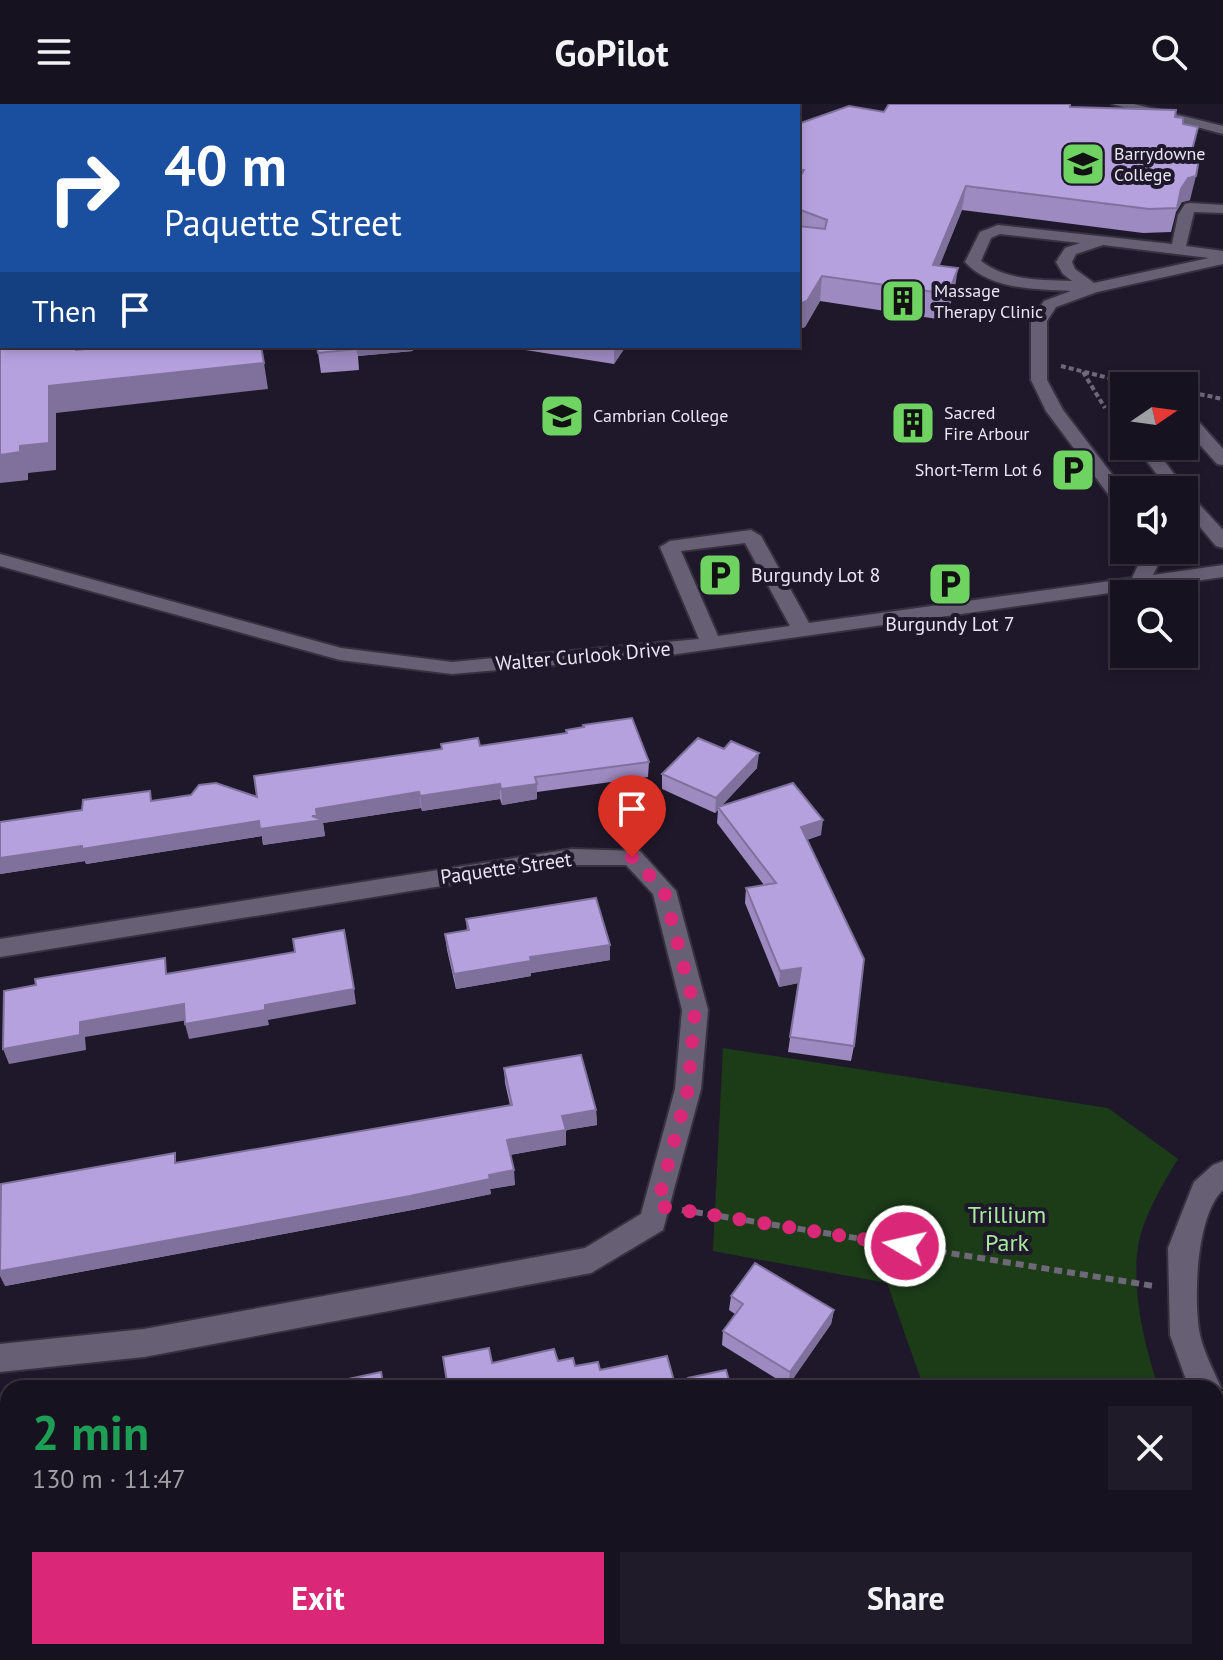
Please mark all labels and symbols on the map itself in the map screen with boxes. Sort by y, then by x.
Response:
school or university icon: Barrydowne College [1059,140,1107,188]
place label: Barrydowne College [1114,142,1205,186]
building icon: Massage Therapy Clinic [879,277,927,325]
place label: Massage Therapy Clinic [934,279,1043,323]
north arrow [1110,372,1198,460]
school or university icon: Cambrian College [538,392,586,440]
building icon: Sacred Fire Arbour [889,399,937,447]
place label: Sacred Fire Arbour [944,401,1029,445]
place label: Cambrian College [593,404,728,427]
parking icon: Short-Term Lot 6 [1049,446,1097,494]
place label: Short-Term Lot 6 [915,458,1042,481]
parking icon: Burgundy Lot 8 [696,551,744,599]
parking icon: Burgundy Lot 7 [926,560,974,608]
place label: Burgundy Lot 8 [751,562,880,588]
place label: Burgundy Lot 7 [885,611,1015,637]
street label: Walter Curlook Drive [494,635,672,677]
pin [598,775,666,857]
street label: Paquette Street [439,846,573,890]
park label: Trillium Park [968,1199,1046,1258]
position arrow [863,1204,947,1288]

